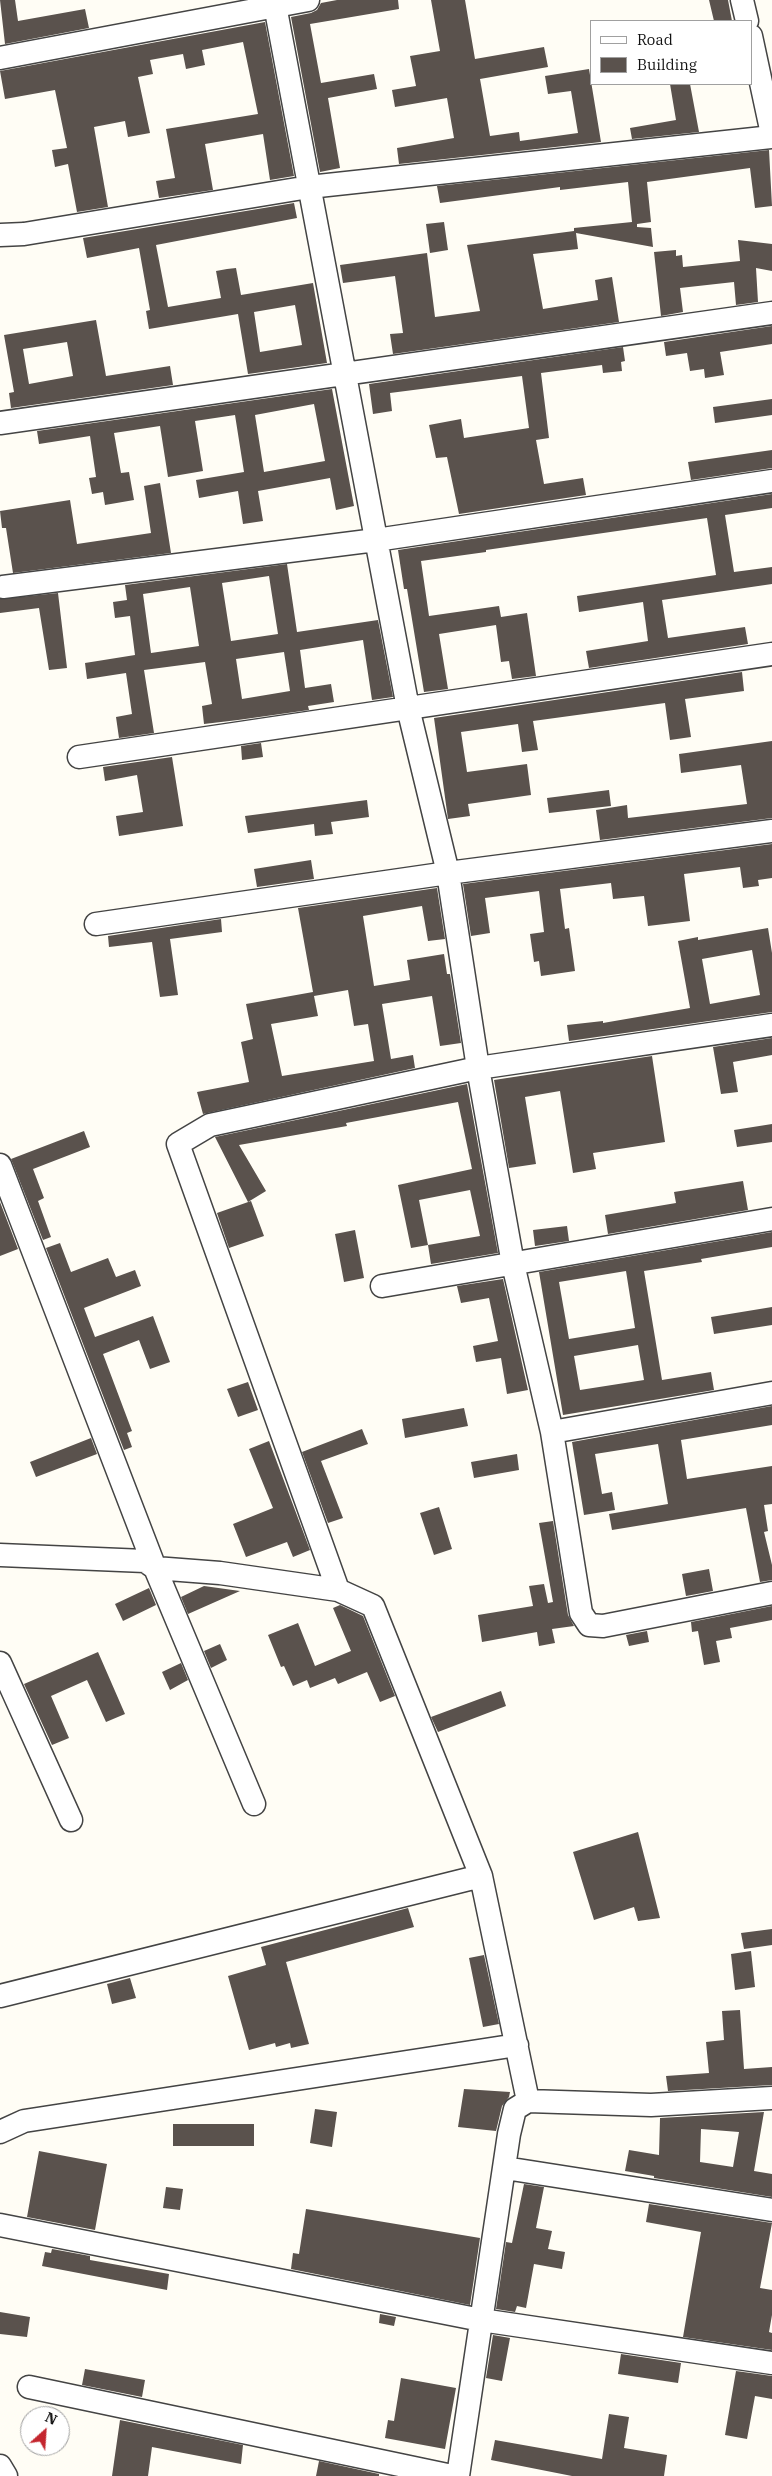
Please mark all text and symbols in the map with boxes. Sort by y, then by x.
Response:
legend [590,20,752,85]
text: Road [637,30,673,49]
text: Building [637,55,697,74]
north arrow [20,2406,70,2456]
text: N [42,2408,60,2429]

